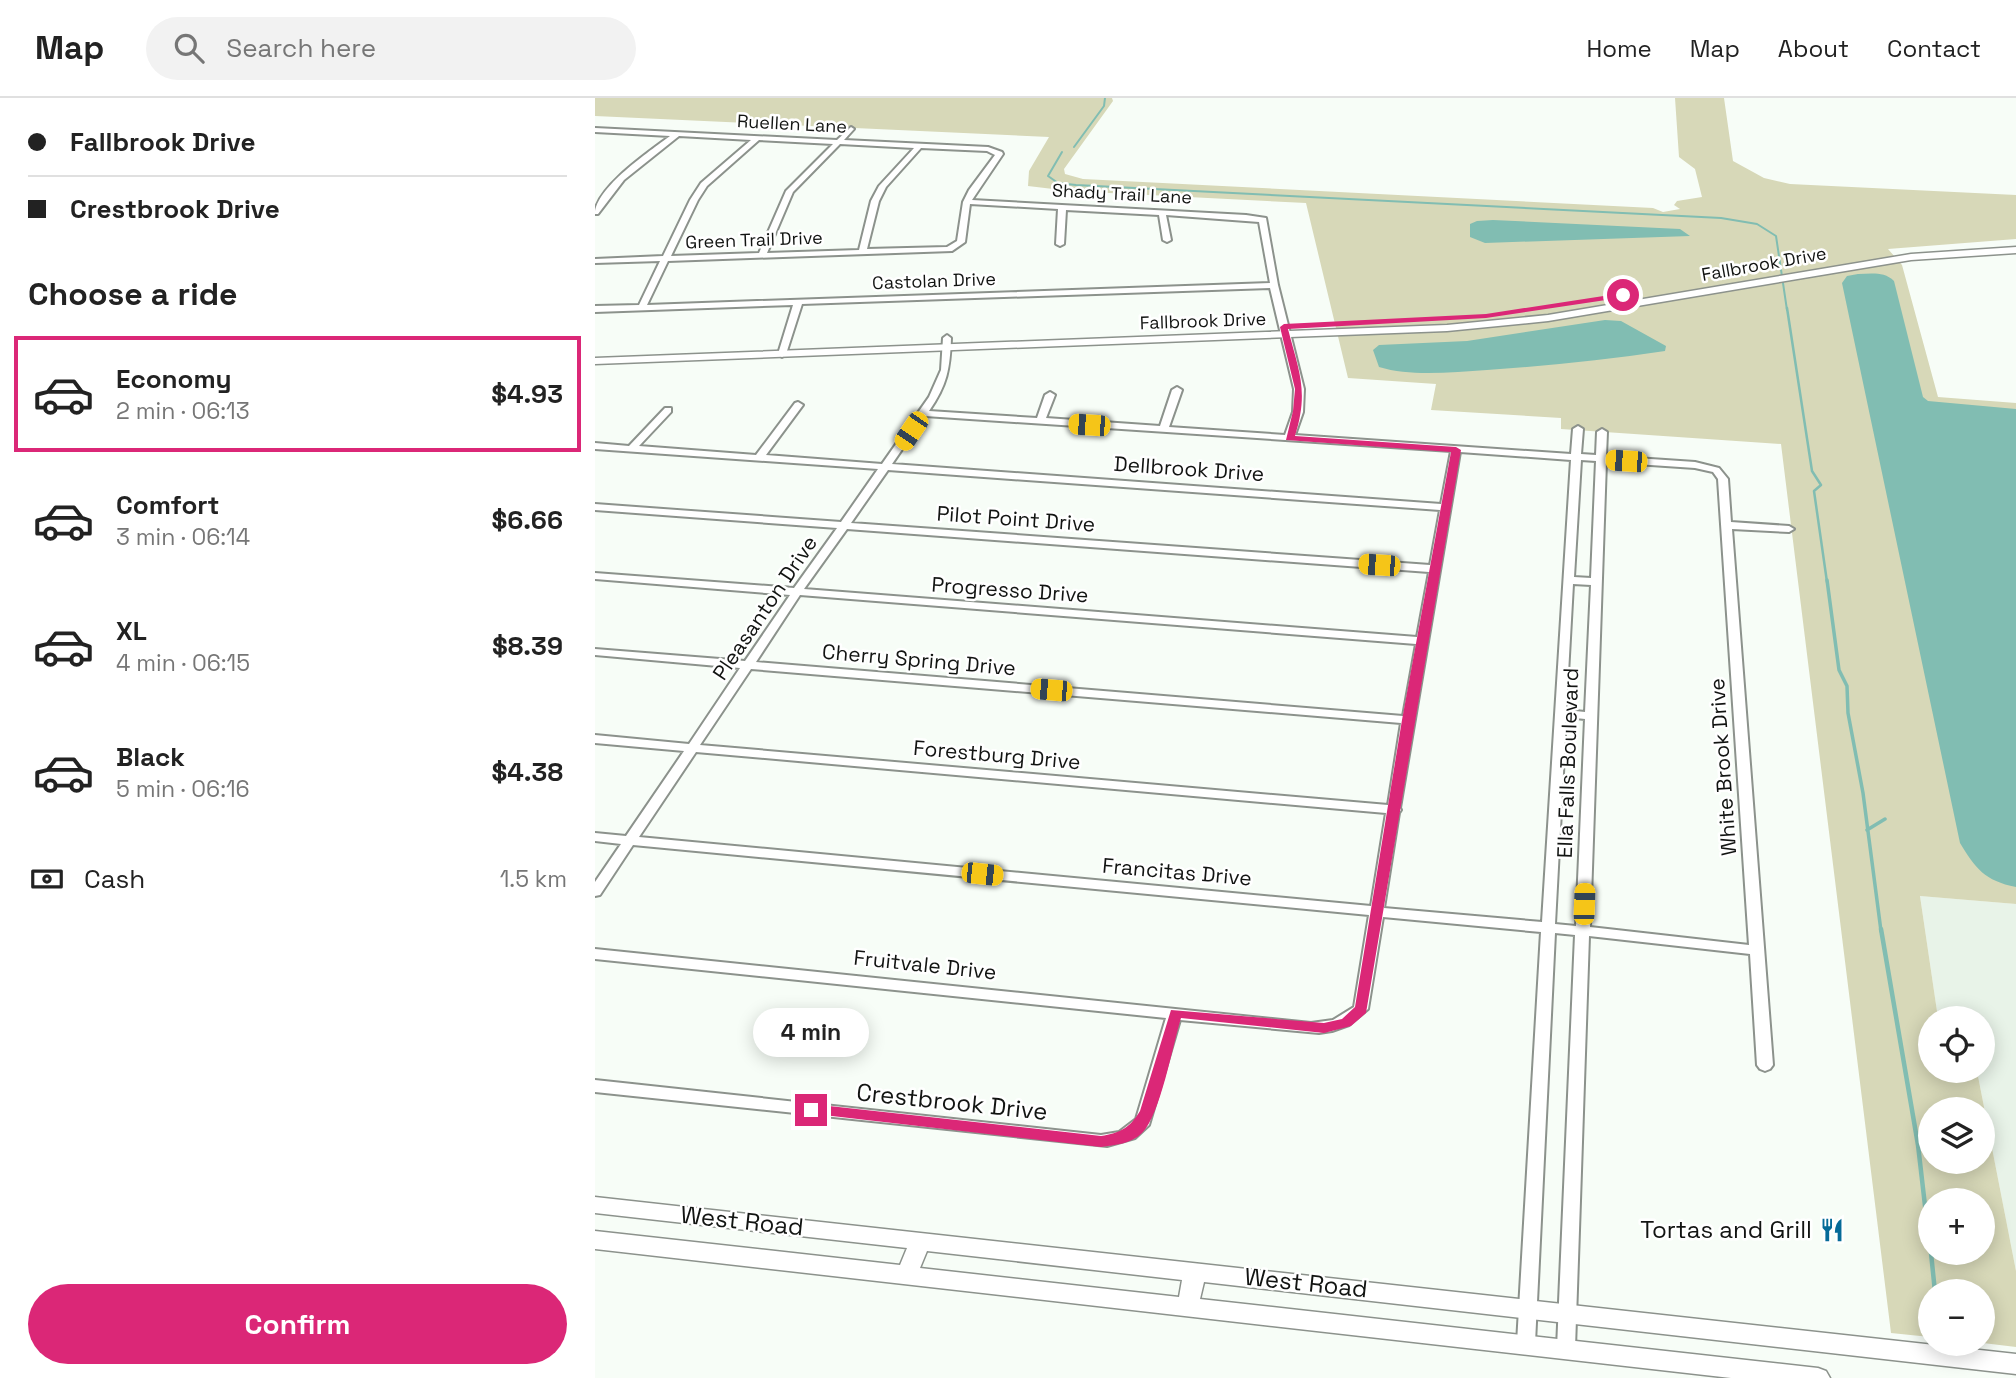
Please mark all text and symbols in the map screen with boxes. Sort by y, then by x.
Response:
search box [146,17,636,80]
text: Map [35,27,104,69]
icon: search [170,29,208,67]
text: Search here [226,31,376,65]
text: Home [1586,33,1652,64]
text: Map [1690,33,1740,64]
text: About [1778,33,1849,64]
text: Contact [1887,33,1981,64]
street label: Ruellen Lane [736,109,848,138]
text: Fallbrook Drive [70,125,255,159]
street label: Shady Trail Lane [1051,178,1193,209]
text: Crestbrook Drive [70,192,280,226]
street label: Green Trail Drive [685,226,823,253]
street label: Fallbrook Drive [1700,241,1828,286]
street label: Castolan Drive [872,267,996,294]
text: Choose a ride [28,274,238,314]
route start [1607,279,1639,311]
street label: Fallbrook Drive [1139,307,1267,334]
text: Economy [116,362,232,396]
icon: car [32,363,95,426]
text: $4.93 [491,377,563,411]
text: 2 min · 06:13 [116,396,250,426]
car [891,408,932,454]
car [1068,413,1111,437]
car [1605,449,1648,473]
street label: Dellbrook Drive [1113,450,1265,487]
text: Comfort [116,488,219,522]
icon: car [32,489,95,552]
street label: Pilot Point Drive [936,499,1096,538]
text: $6.66 [492,503,563,537]
text: 3 min · 06:14 [116,522,250,552]
street label: Pleasanton Drive [706,530,823,685]
car [1358,553,1401,577]
street label: Progresso Drive [931,571,1089,608]
text: XL [116,614,147,648]
icon: car [32,615,95,678]
text: $8.39 [492,629,563,663]
street label: Cherry Spring Drive [821,638,1017,681]
text: 4 min · 06:15 [116,648,250,678]
street label: Ella Falls Boulevard [1551,667,1584,859]
street label: White Brook Drive [1703,677,1742,857]
car [1030,678,1073,702]
street label: Forestburg Drive [912,734,1082,775]
text: Black [116,740,185,774]
icon: car [32,741,95,804]
text: $4.38 [492,755,563,789]
text: 5 min · 06:16 [116,774,250,804]
street label: Francitas Drive [1101,852,1253,891]
icon: cash [28,860,66,898]
car [961,861,1004,887]
text: Cash [84,862,145,896]
text: 1.5 km [500,864,567,894]
car [1573,883,1596,925]
street label: Fruitvale Drive [852,944,998,985]
map controls [1918,1006,1995,1356]
button: locate [1918,1006,1995,1083]
callout: 4 min [753,1009,869,1058]
text: 4 min [781,1017,841,1047]
street label: Crestbrook Drive [855,1076,1049,1127]
route end [795,1094,827,1126]
button: layers [1918,1097,1995,1174]
button: + [1918,1188,1995,1265]
street label: West Road [679,1199,805,1242]
place label: Tortas and Grill [1640,1214,1812,1245]
restaurant icon: Tortas and Grill [1818,1216,1846,1244]
street label: West Road [1243,1261,1369,1304]
button: − [1918,1279,1995,1356]
button: Confirm [28,1284,567,1364]

